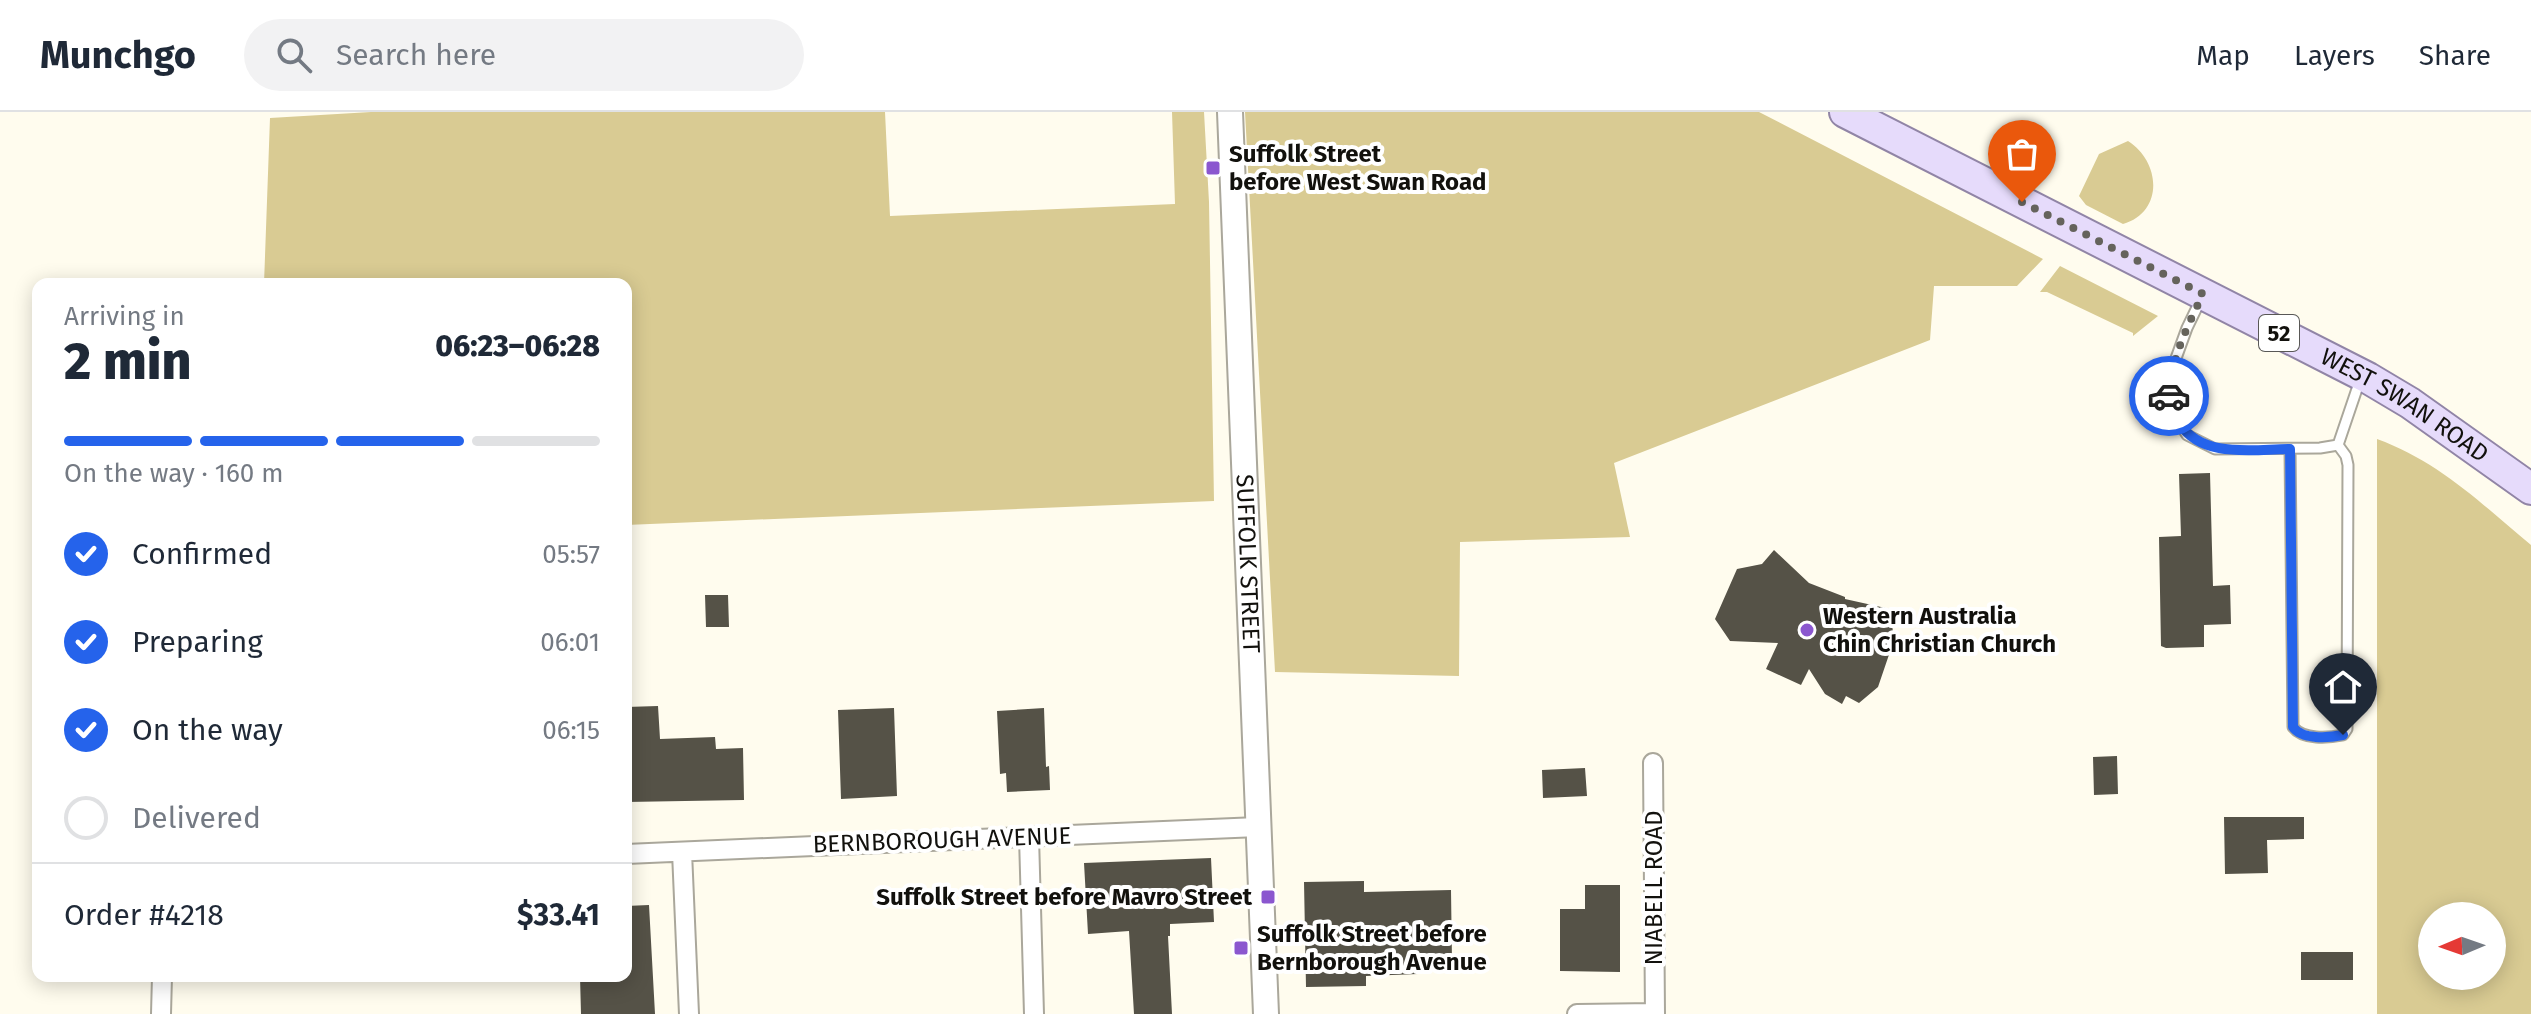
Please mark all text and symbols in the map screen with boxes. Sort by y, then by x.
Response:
search box [244,19,804,91]
text: Munchgo [40,32,196,78]
icon: search [272,33,316,77]
text: Search here [336,37,496,73]
text: Map [2196,39,2250,72]
text: Layers [2294,39,2375,72]
text: Share [2419,39,2491,72]
pin [1988,120,2056,202]
icon: bag [2000,132,2044,176]
place label: Suffolk Street before West Swan Road [1229,140,1486,196]
marker: Suffolk Street before West Swan Road [1204,159,1222,177]
text: Arriving in [64,301,185,332]
road number: 52 [2259,315,2299,351]
text: 06:23–06:28 [435,328,600,364]
text: 2 min [64,330,191,393]
street label: WEST SWAN ROAD [2316,342,2494,468]
courier [2129,356,2209,436]
icon: car [2147,374,2191,418]
text: On the way · 160 m [64,458,284,489]
street label: SUFFOLK STREET [1230,474,1266,654]
icon: check [64,532,108,576]
text: Confirmed [132,536,272,572]
text: 05:57 [542,539,600,570]
place label: Western Australia Chin Christian Church [1823,602,2056,658]
icon: check [64,620,108,664]
marker: Western Australia Chin Christian Church [1798,621,1816,639]
text: Preparing [132,624,263,660]
text: 06:01 [540,627,600,658]
pin [2309,653,2377,735]
icon: home [2321,665,2365,709]
icon: check [64,708,108,752]
text: On the way [132,712,283,748]
text: 06:15 [542,715,600,746]
text: Delivered [132,800,261,836]
street label: NIABELL ROAD [1640,811,1668,965]
street label: BERNBOROUGH AVENUE [812,821,1072,859]
place label: Suffolk Street before Mavro Street [876,883,1253,911]
marker: Suffolk Street before Mavro Street [1259,888,1277,906]
text: Order #4218 [64,897,224,933]
text: $33.41 [517,897,600,933]
north arrow [2418,902,2506,990]
map controls [2418,902,2506,990]
place label: Suffolk Street before Bernborough Avenue [1257,920,1487,976]
marker: Suffolk Street before Bernborough Avenue [1232,939,1250,957]

